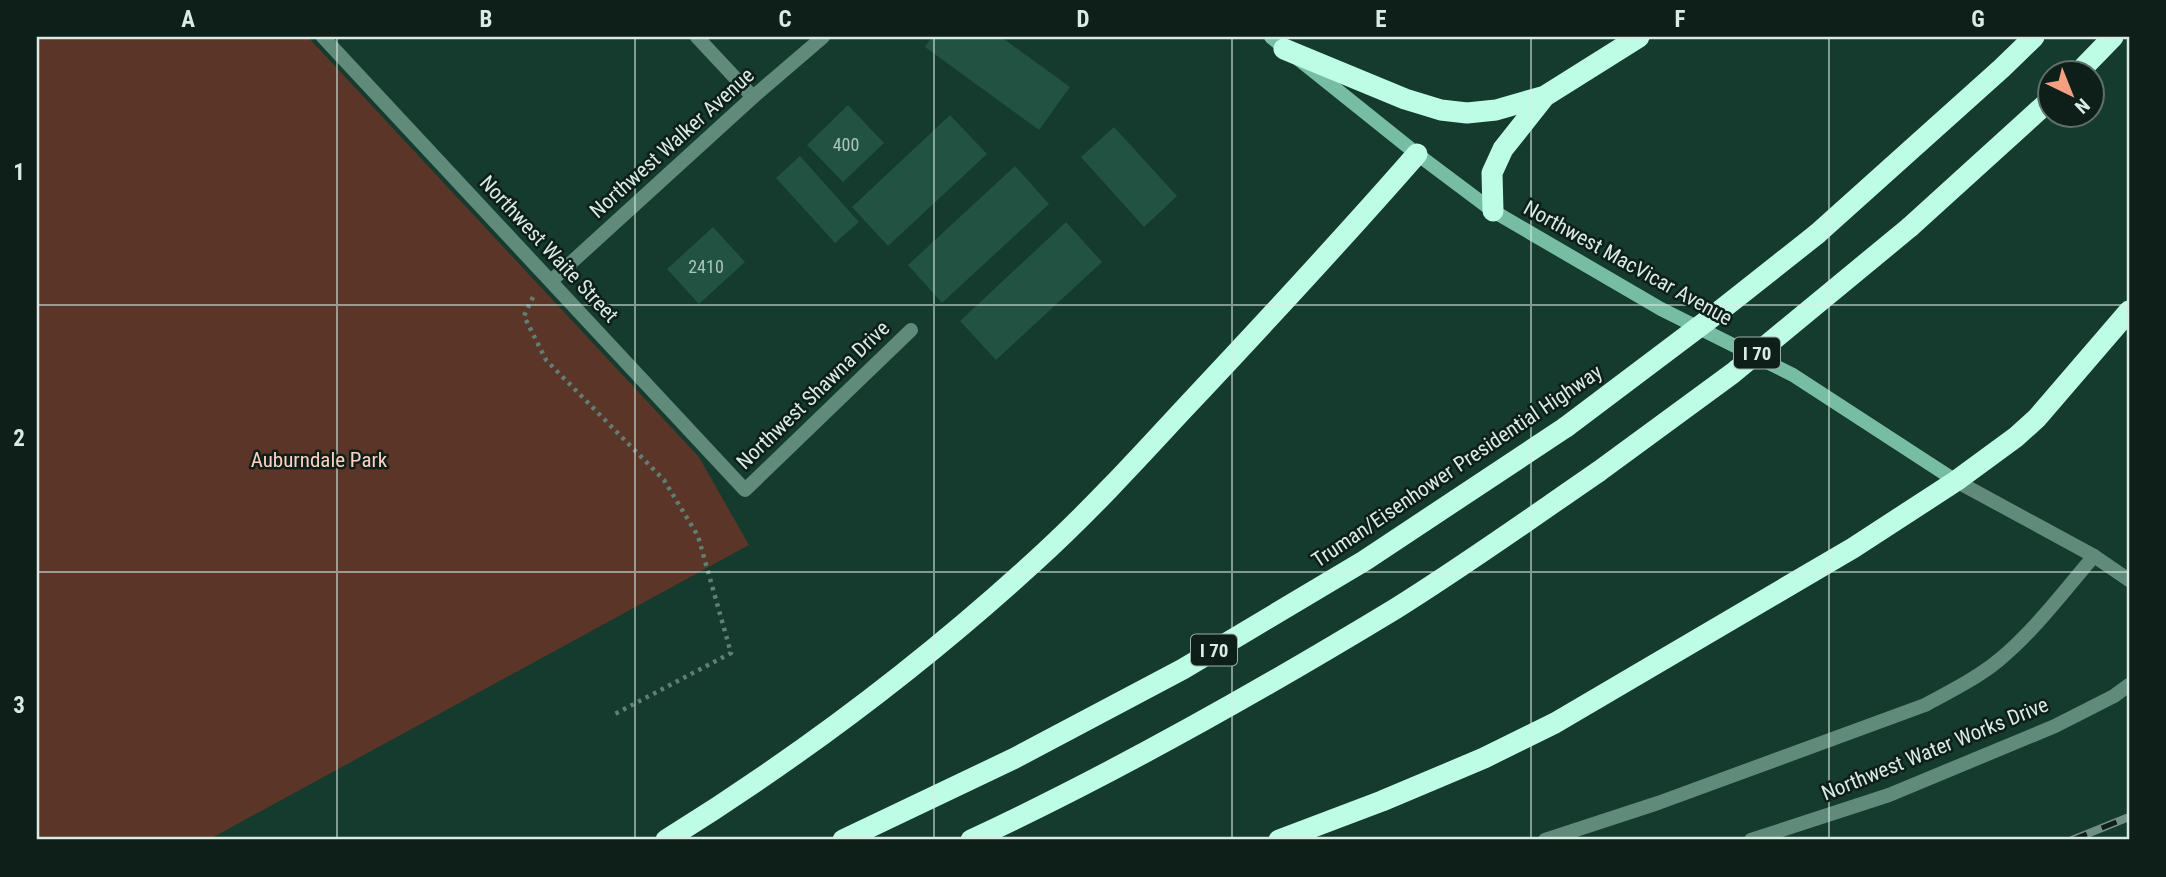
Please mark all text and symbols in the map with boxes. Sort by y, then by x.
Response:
text: A [181,6,195,33]
text: B [480,6,492,33]
text: C [778,6,792,33]
text: D [1077,6,1090,33]
text: E [1375,6,1387,33]
text: F [1675,6,1686,33]
text: G [1971,6,1985,33]
north arrow [2036,60,2106,130]
street label: Northwest Walker Avenue [585,63,759,223]
text: N [2070,94,2094,118]
house number: 400 [833,134,859,155]
text: 1 [13,159,25,186]
street label: Northwest Waite Street [475,171,623,327]
street label: Northwest MacVicar Avenue [1520,196,1737,330]
house number: 2410 [688,256,724,277]
street label: Northwest Shawna Drive [732,316,894,474]
road number: I 70 [1734,338,1780,368]
street label: Truman/Eisenhower Presidential Highway [1307,360,1607,572]
text: 2 [13,425,25,452]
park label: Auburndale Park [251,448,388,472]
road number: I 70 [1191,635,1237,666]
text: 3 [13,692,25,719]
street label: Northwest Water Works Drive [1818,692,2052,806]

